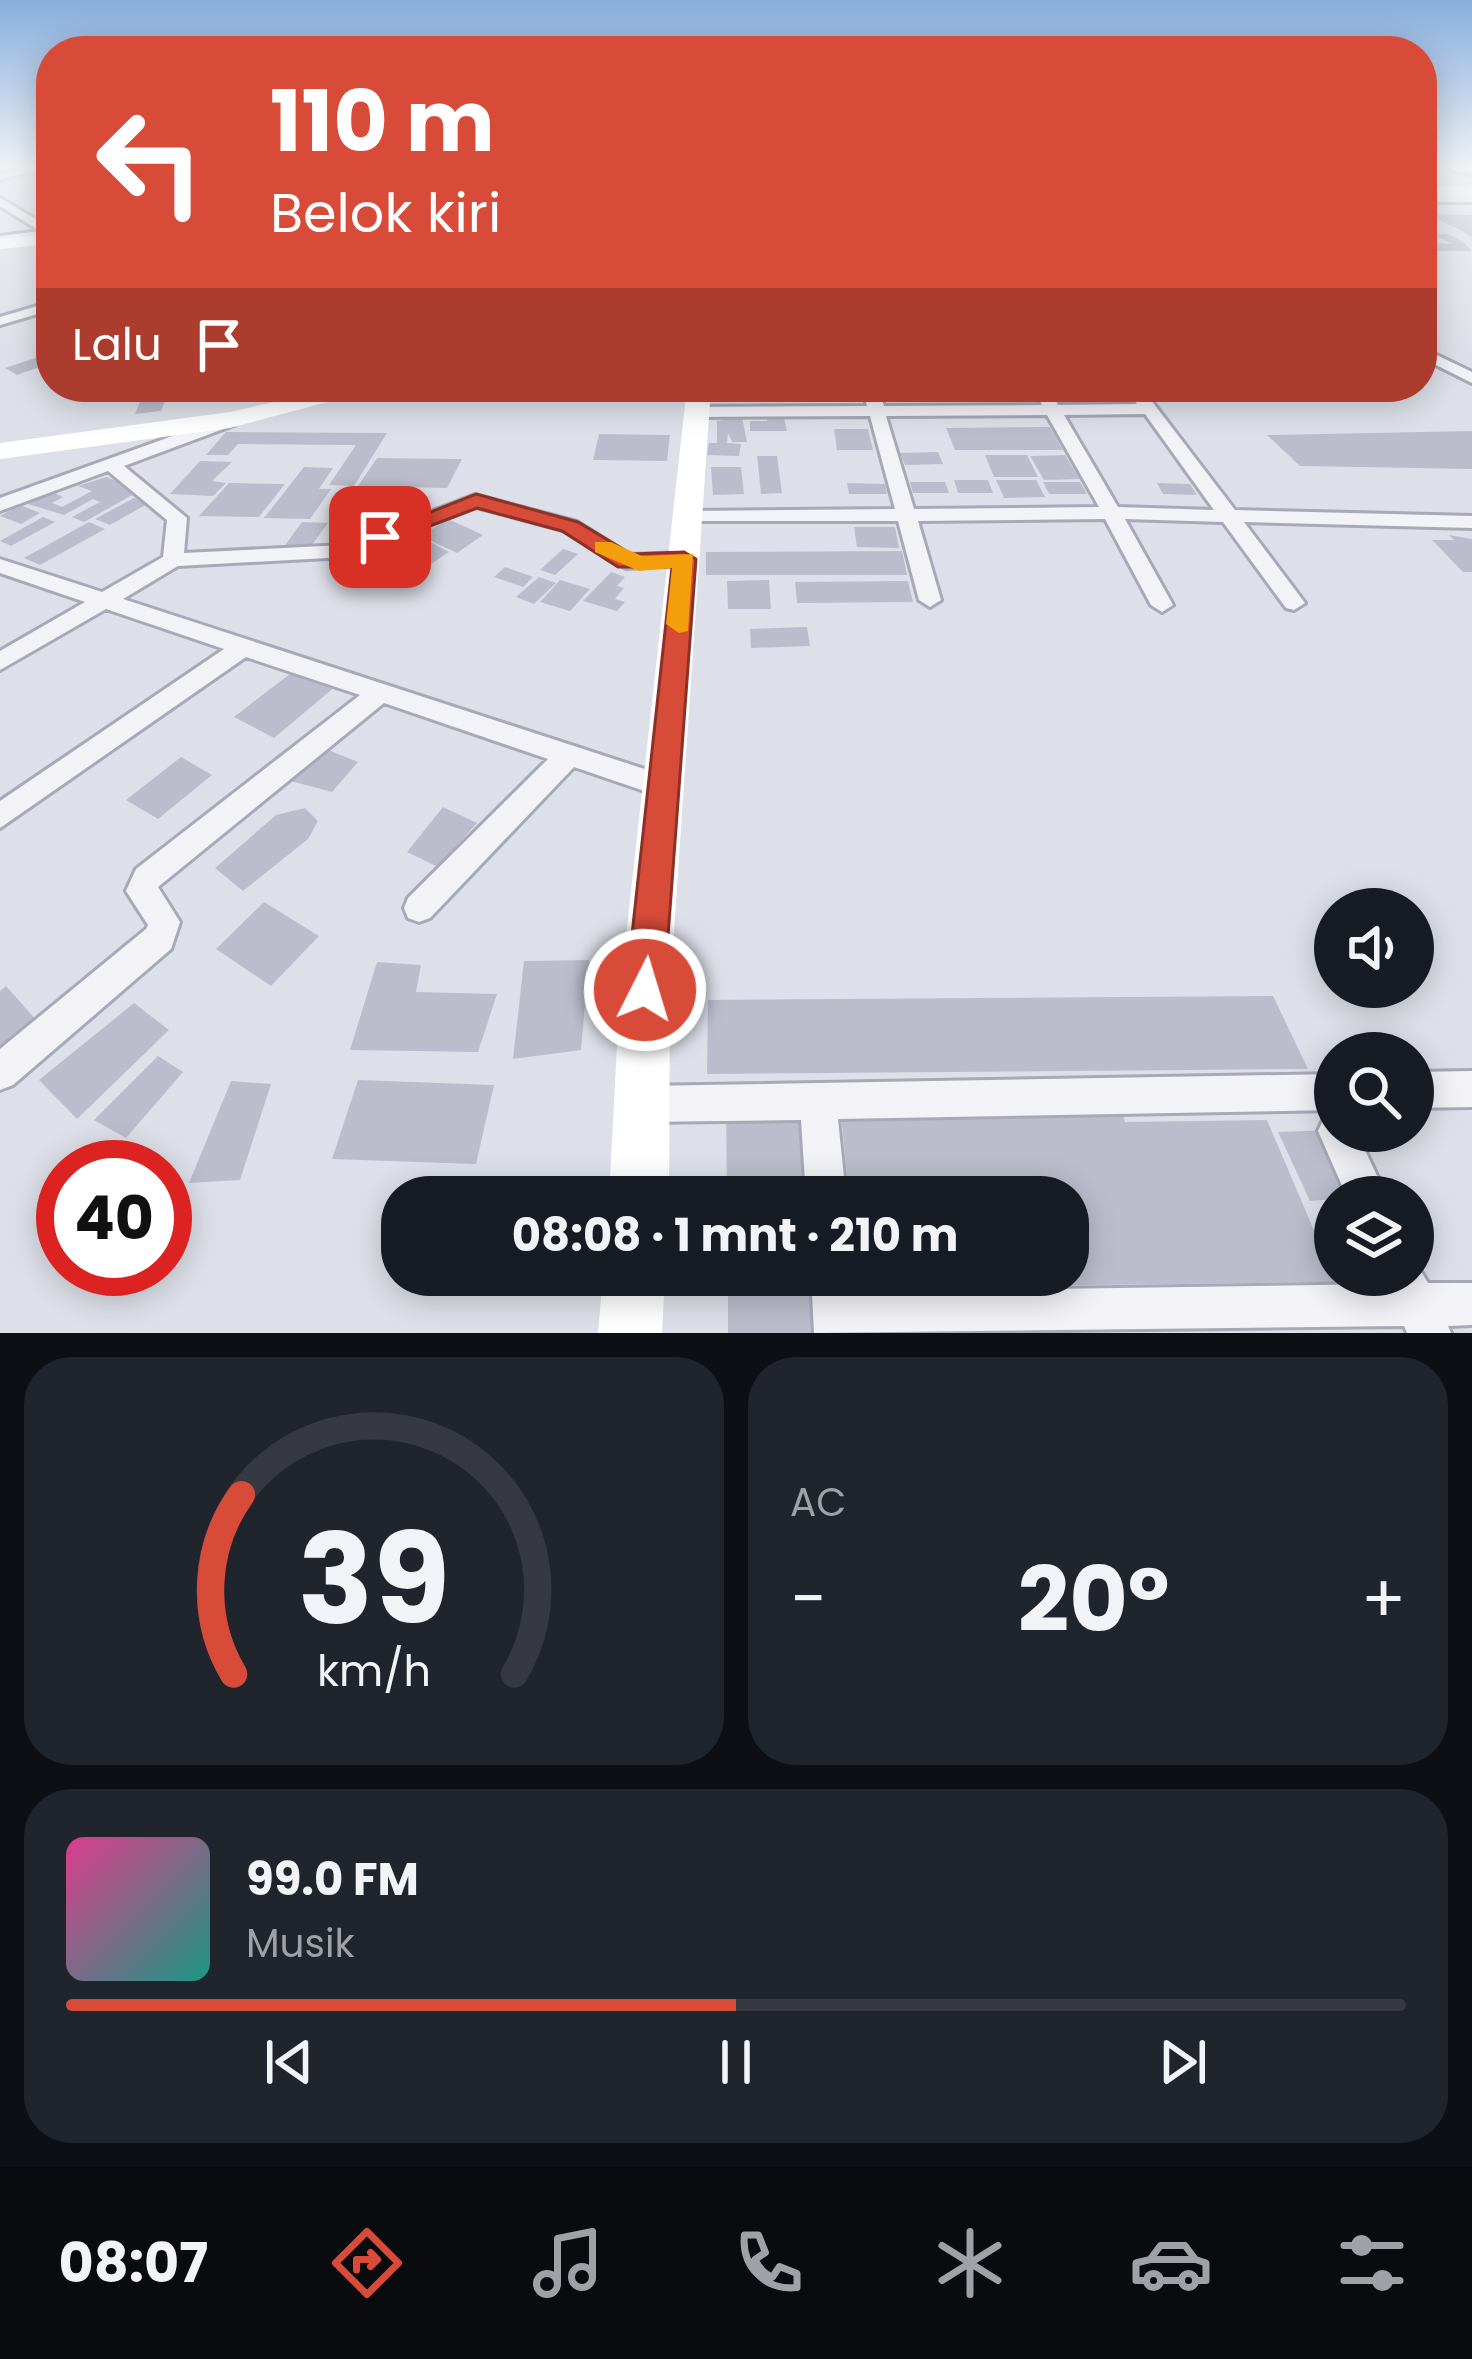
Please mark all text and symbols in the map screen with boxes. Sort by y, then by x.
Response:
text: 110 m [270,63,495,180]
icon: left [72,84,228,240]
text: Belok kiri [270,175,501,251]
icon: arrive [186,312,252,378]
text: Lalu [72,313,162,376]
pin [329,486,431,588]
icon: arrive [347,504,413,570]
map controls [1314,888,1434,1296]
button: sound [1314,888,1434,1008]
position arrow [582,927,708,1053]
button: search [1314,1032,1434,1152]
speed limit sign: 40 [36,1140,192,1296]
button: layers [1314,1176,1434,1296]
text: 08:08 · 1 mnt · 210 m [512,1204,958,1267]
text: AC [790,1475,846,1530]
text: 39 [298,1492,450,1667]
text: 20° [1018,1536,1170,1663]
text: − [790,1553,826,1645]
text: + [1361,1553,1406,1645]
text: km/h [317,1641,431,1701]
text: 99.0 FM [246,1848,419,1911]
text: Musik [246,1916,355,1971]
icon: previous [256,2029,322,2095]
icon: pause [703,2029,769,2095]
icon: next [1150,2029,1216,2095]
icon: directions [325,2221,409,2305]
icon: music [526,2221,610,2305]
icon: phone [727,2221,811,2305]
icon: climate [928,2221,1012,2305]
icon: car [1129,2221,1213,2305]
icon: filters [1330,2221,1414,2305]
text: 08:07 [58,2225,208,2301]

